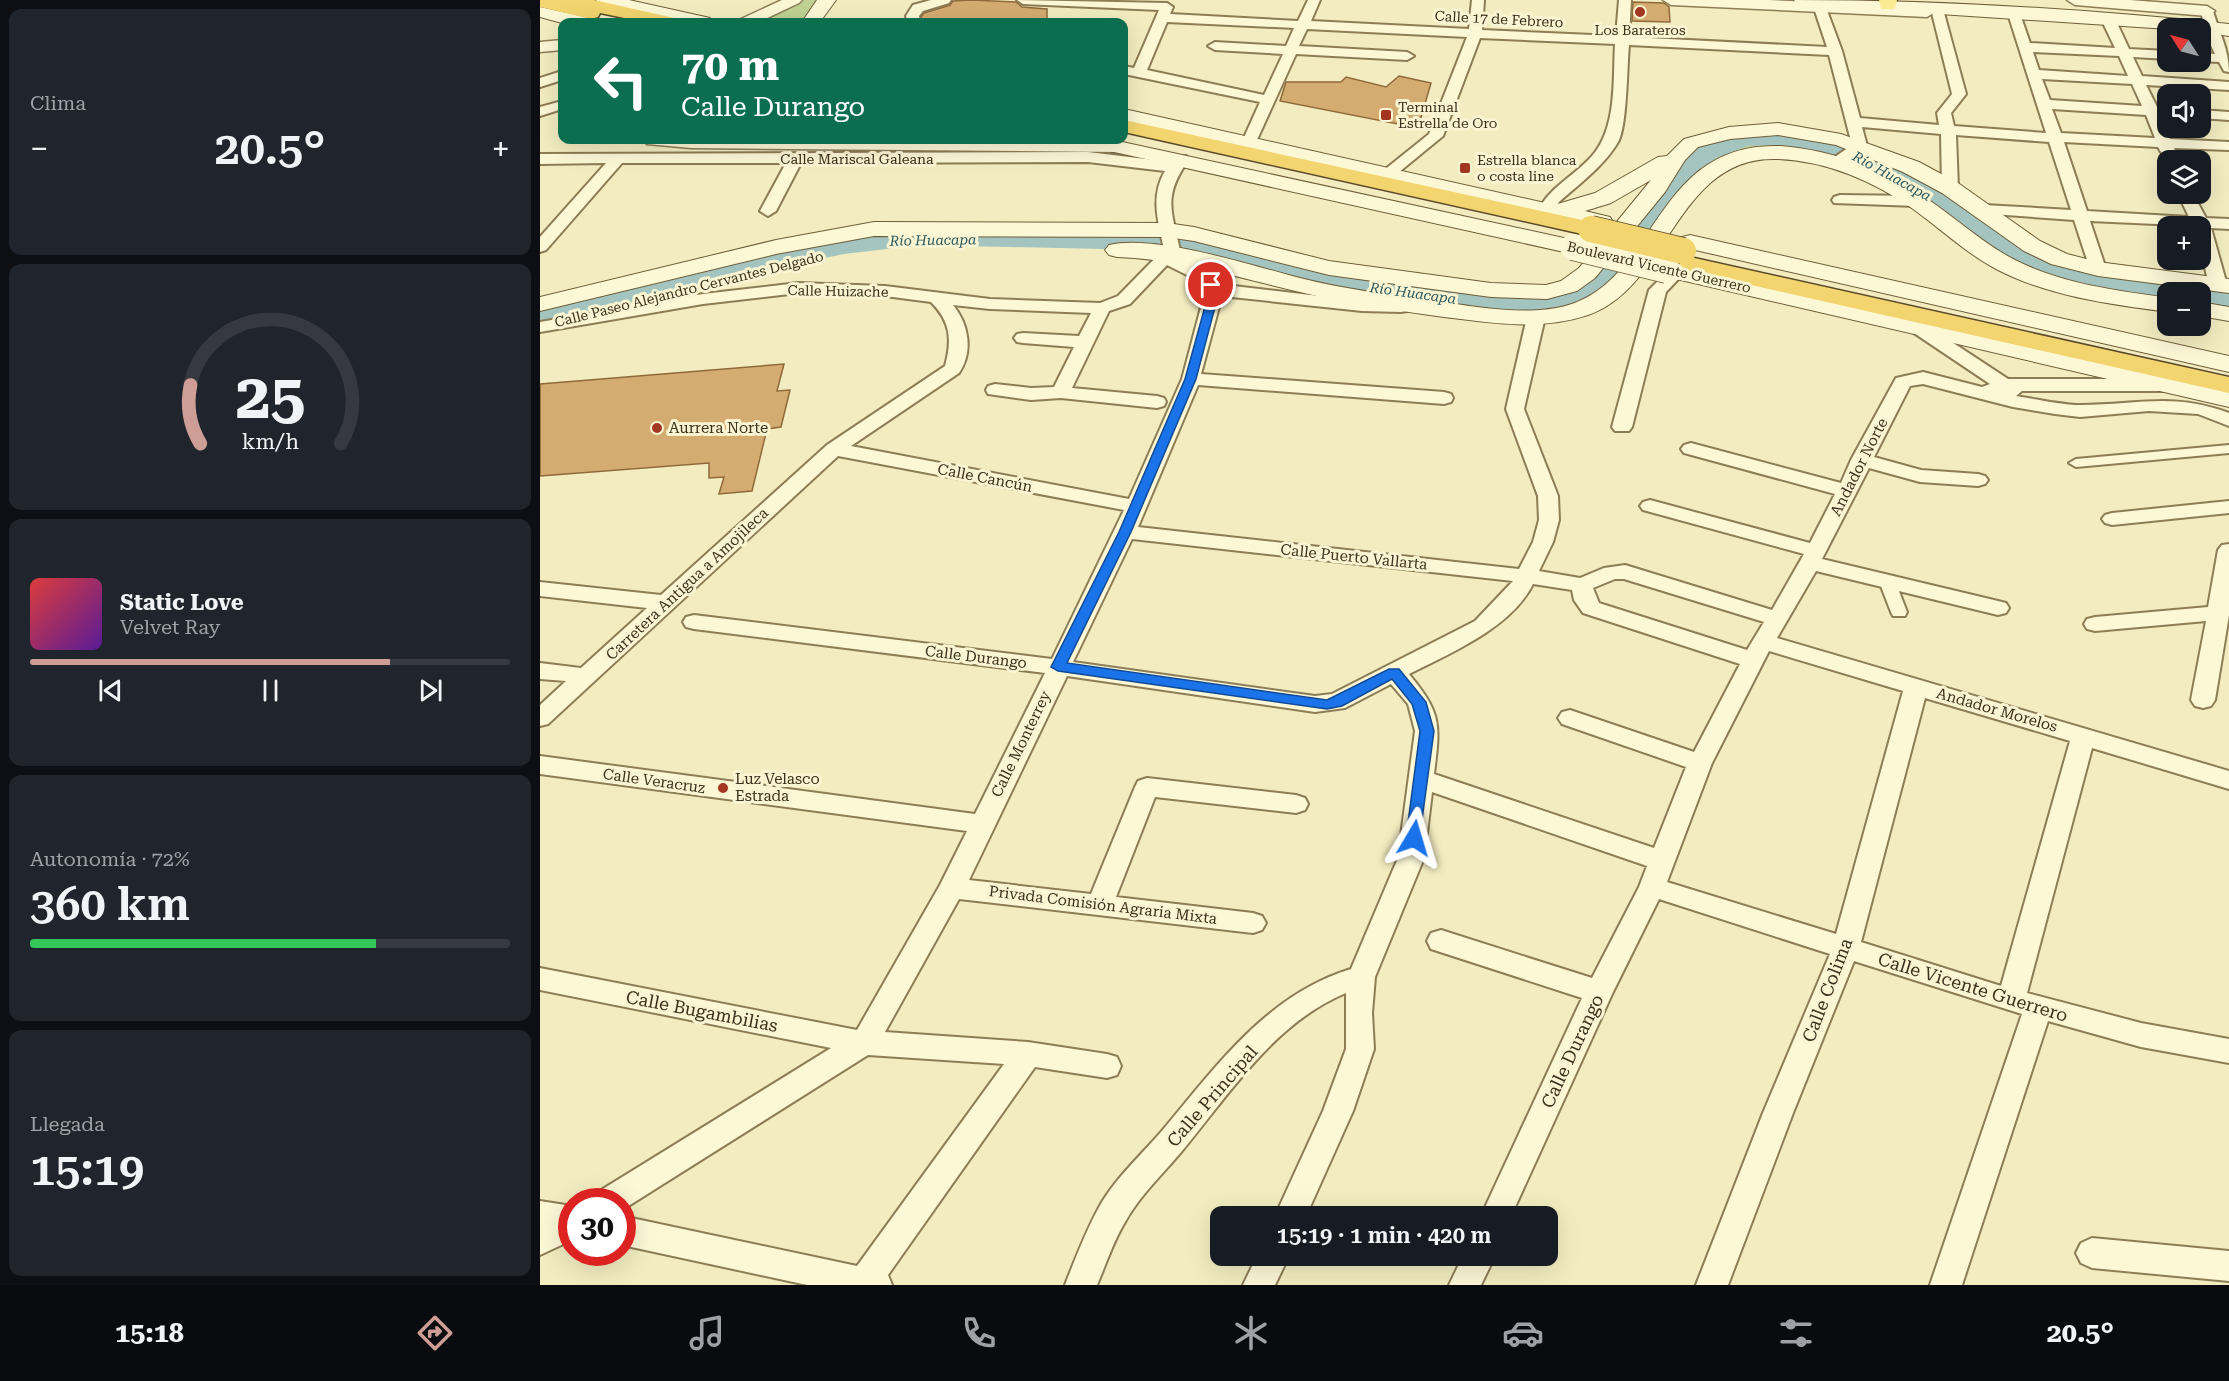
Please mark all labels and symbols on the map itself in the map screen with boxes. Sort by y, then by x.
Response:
marker: Los Barateros [1633,5,1647,19]
street label: Calle 17 de Febrero [1434,8,1564,30]
north arrow [2157,18,2211,72]
place label: Los Barateros [1594,22,1686,38]
place label: Terminal Estrella de Oro [1398,99,1497,131]
marker: Terminal Estrella de Oro [1379,108,1393,122]
water label: Río Huacapa [1849,147,1934,204]
street label: Calle Mariscal Galeana [780,151,934,167]
place label: Estrella blanca o costa line [1477,152,1577,184]
marker: Estrella blanca o costa line [1458,161,1472,175]
water label: Río Huacapa [888,231,977,249]
street label: Boulevard Vicente Guerrero [1566,238,1752,296]
street label: Calle Paseo Alejandro Cervantes Delgado [553,248,825,330]
pin [1185,259,1236,310]
water label: Río Huacapa [1368,279,1457,307]
street label: Calle Huizache [787,282,889,300]
street label: Andador Norte [1827,415,1891,519]
place label: Aurrera Norte [669,419,768,437]
marker: Aurrera Norte [650,421,664,435]
street label: Calle Cancún [936,460,1034,496]
street label: Carretera Antigua a Amojileca [602,504,772,664]
street label: Calle Puerto Vallarta [1280,540,1428,574]
street label: Calle Durango [924,642,1028,672]
street label: Andador Morelos [1934,684,2060,736]
street label: Calle Monterrey [987,688,1055,800]
street label: Calle Veracruz [602,765,706,797]
place label: Luz Velasco Estrada [735,770,820,805]
marker: Luz Velasco Estrada [716,781,730,795]
position arrow [1382,806,1446,870]
street label: Privada Comisión Agraria Mixta [988,882,1218,928]
street label: Calle Colima [1798,935,1857,1045]
street label: Calle Vicente Guerrero [1876,948,2070,1026]
street label: Calle Bugambilias [624,986,780,1036]
street label: Calle Durango [1537,991,1607,1111]
street label: Calle Principal [1162,1041,1262,1151]
speed limit sign: 30 [558,1188,636,1266]

